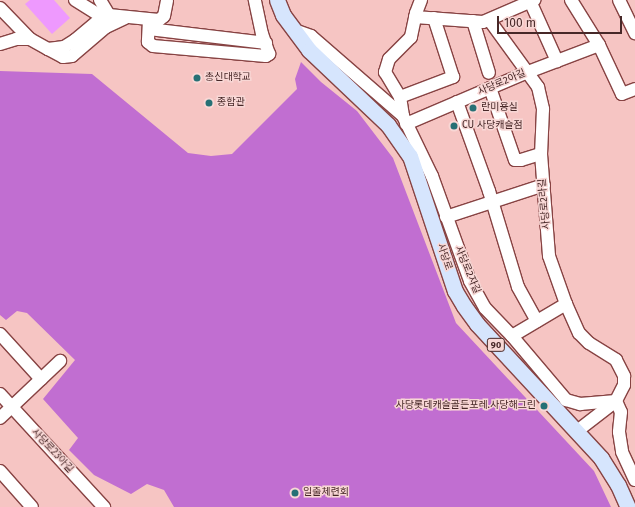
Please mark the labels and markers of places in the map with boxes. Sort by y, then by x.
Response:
place label: 총신대학교 [205,72,251,84]
marker: 총신대학교 [192,73,202,83]
place label: 종합관 [217,97,245,109]
marker: 종합관 [204,98,214,108]
place label: 란미용실 [481,102,518,114]
marker: 란미용실 [468,103,478,113]
place label: CU 사당캐슬점 [462,120,523,132]
marker: CU 사당캐슬점 [449,121,459,131]
place label: 사당롯데캐슬골든포레.사당해그린 [396,400,536,412]
marker: 사당롯데캐슬골든포레.사당해그린 [539,401,549,411]
place label: 일출체련회 [303,487,349,499]
marker: 일출체련회 [290,488,300,498]

